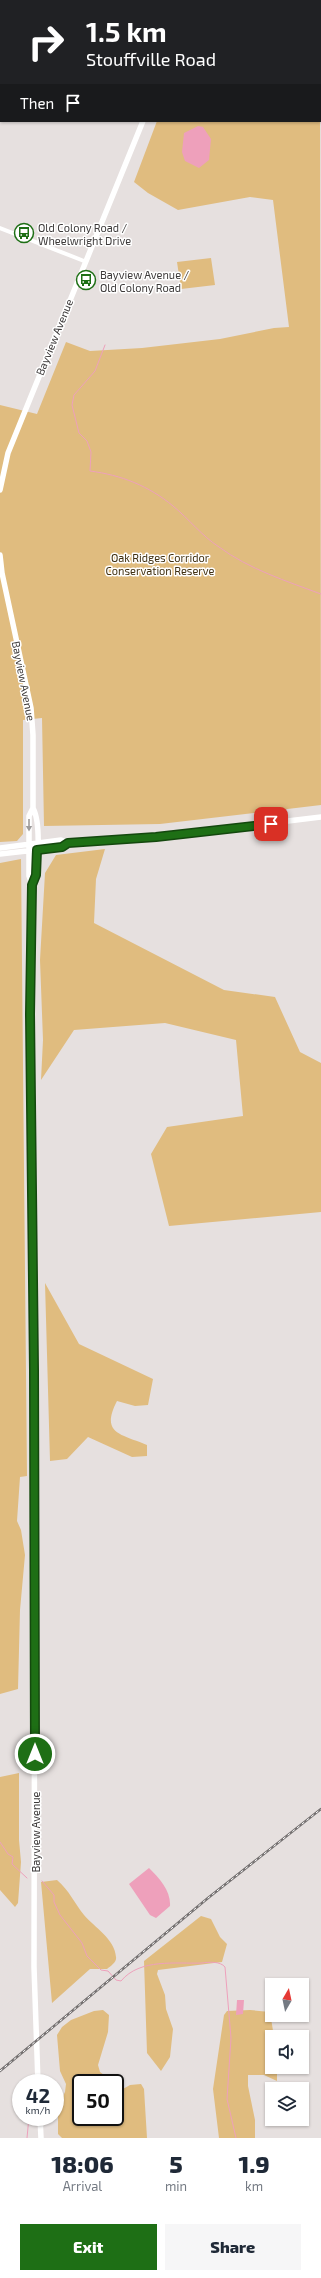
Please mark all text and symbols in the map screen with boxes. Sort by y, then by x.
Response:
text: 1.5 km [86,14,167,48]
icon: right [20,16,72,68]
text: Stouffville Road [86,48,216,70]
icon: arrive [62,92,84,114]
text: Then [20,94,54,112]
place label: Old Colony Road / Wheelwright Drive [38,221,131,247]
bus stop icon: Old Colony Road / Wheelwright Drive [13,222,35,244]
place label: Bayview Avenue / Old Colony Road [100,268,189,294]
bus stop icon: Bayview Avenue / Old Colony Road [75,269,97,291]
street label: Bayview Avenue [33,297,75,377]
park label: Oak Ridges Corridor Conservation Reserve [106,551,215,577]
street label: Bayview Avenue [10,640,38,722]
pin [254,807,288,841]
icon: arrive [260,813,282,835]
one-way arrow [26,819,32,832]
position arrow [14,1733,56,1775]
street label: Bayview Avenue [29,1791,42,1873]
north arrow [265,1978,309,2022]
map controls [265,1978,309,2126]
button: sound [265,2030,309,2074]
speed limit sign: 50 [72,2074,124,2126]
button: layers [265,2082,309,2126]
text: 42 [26,2083,50,2107]
text: km/h [26,2104,50,2116]
text: 18:06 [51,2149,114,2178]
text: 5 [169,2149,183,2178]
text: 1.9 [238,2149,270,2178]
text: Arrival [63,2178,102,2194]
text: min [165,2178,187,2194]
text: km [245,2178,263,2194]
button: Exit [20,2224,157,2270]
button: Share [165,2224,301,2270]

